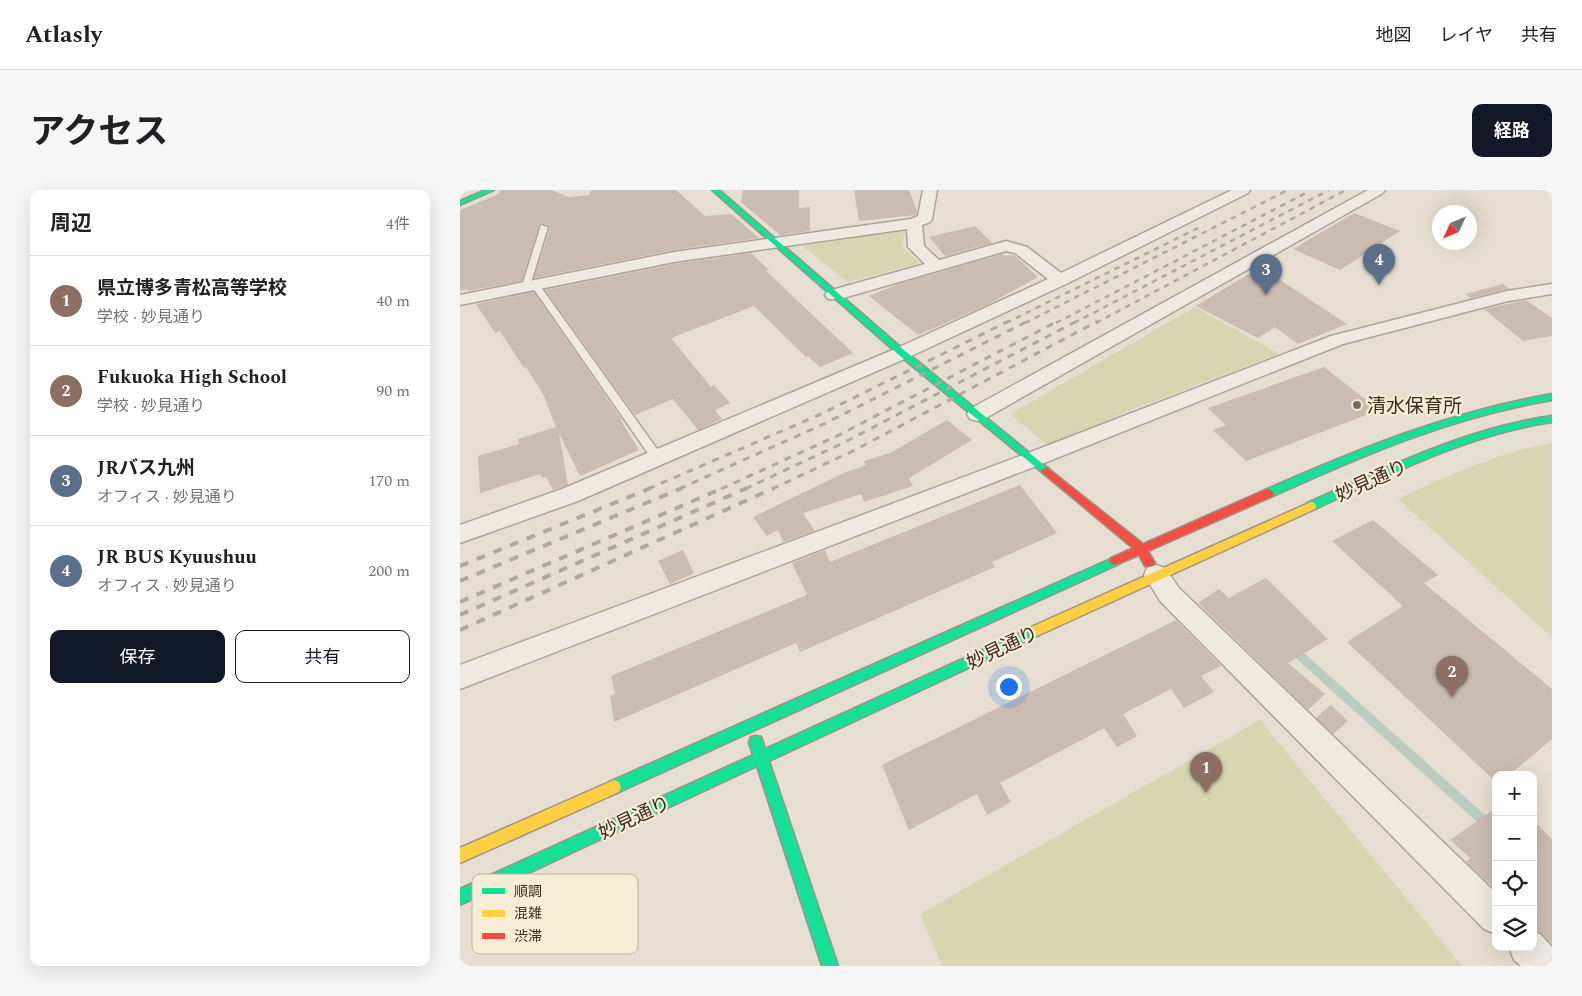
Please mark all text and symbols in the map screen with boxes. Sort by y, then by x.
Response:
text: Atlasly [25,17,102,53]
text: 地図 [1376,22,1412,49]
text: レイヤ [1440,22,1493,49]
text: 共有 [1521,22,1557,49]
button: 経路 [1472,104,1552,157]
text: アクセス [30,106,168,159]
north arrow [1432,205,1477,250]
text: 周辺 [50,208,92,240]
text: 4件 [386,212,410,236]
pin: 4 [1363,244,1395,285]
pin: 3 [1250,254,1282,295]
text: 県立博多青松高等学校 [97,274,287,303]
text: 1 [62,289,70,313]
text: 40 m [376,289,410,313]
text: 学校 · 妙見通り [97,305,205,329]
text: Fukuoka High School [97,363,287,392]
text: 2 [62,379,70,403]
text: 90 m [376,379,410,403]
place label: 清水保育所 [1367,392,1462,421]
text: 学校 · 妙見通り [97,394,205,418]
marker: 清水保育所 [1351,399,1363,411]
street label: 妙見通り [1331,453,1412,510]
text: JRバス九州 [97,454,195,483]
text: 3 [62,469,70,493]
text: 170 m [368,469,410,493]
text: オフィス · 妙見通り [97,485,237,509]
text: JR BUS Kyuushuu [97,543,257,572]
text: 4 [62,559,70,583]
text: 200 m [368,559,410,583]
text: オフィス · 妙見通り [97,574,237,598]
street label: 妙見通り [962,619,1043,678]
button: 保存 [50,630,225,683]
button: 共有 [235,630,410,683]
pin: 2 [1436,656,1468,697]
your location [996,674,1022,700]
pin: 1 [1190,752,1222,793]
map controls [1492,771,1537,951]
button: + [1492,771,1537,816]
street label: 妙見通り [594,789,675,848]
button: − [1492,816,1537,861]
button: locate [1492,861,1537,906]
legend [472,874,638,954]
text: 順調 [514,881,542,902]
text: 混雑 [514,903,542,924]
button: layers [1492,906,1537,951]
text: 渋滞 [514,926,542,947]

